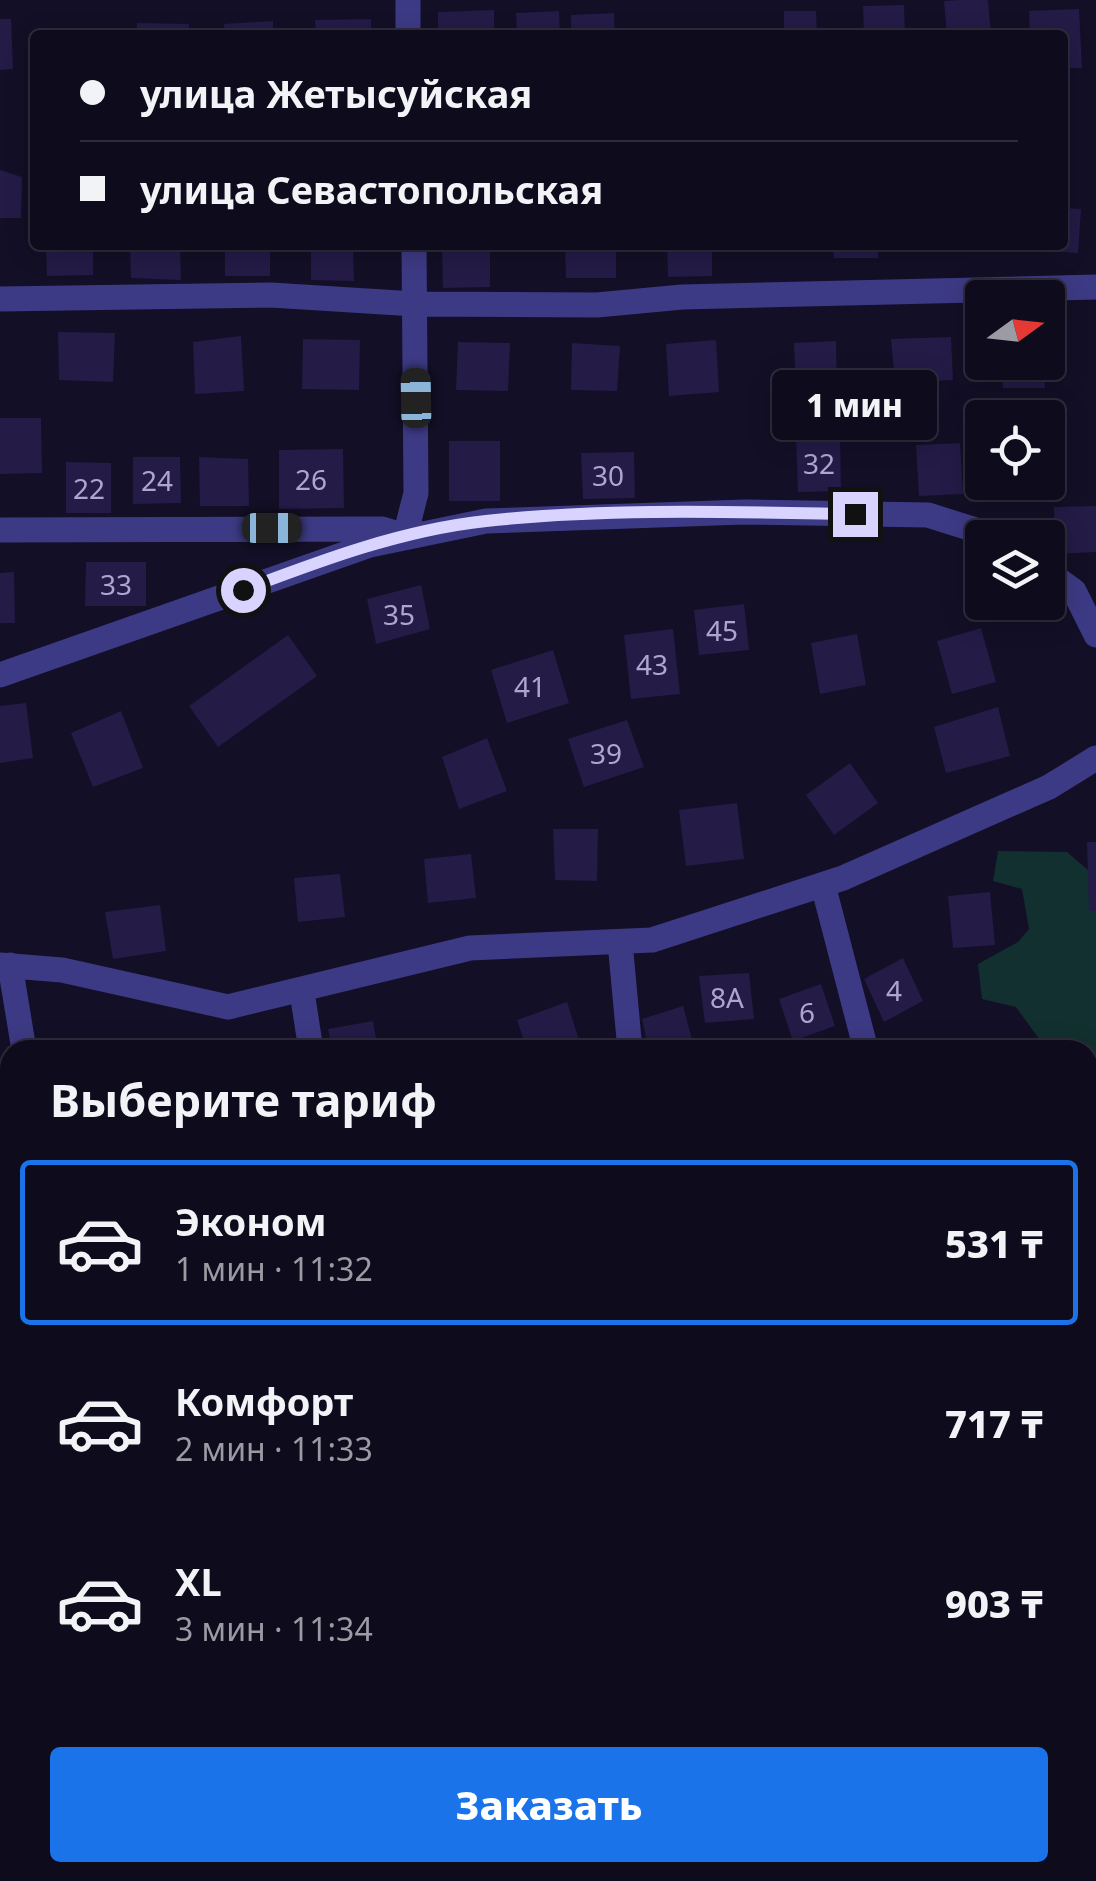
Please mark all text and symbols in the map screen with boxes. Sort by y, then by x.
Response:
text: улица Жетысуйская [140,67,532,119]
text: улица Севастопольская [140,163,603,215]
north arrow [965,280,1065,380]
map controls [965,280,1065,620]
car [400,368,432,428]
callout: 1 мин [772,369,938,439]
text: 1 мин [806,383,903,426]
button: locate [965,400,1065,500]
house number: 32 [803,444,835,482]
house number: 30 [592,456,624,494]
house number: 26 [295,460,327,498]
house number: 24 [141,461,173,499]
house number: 22 [73,469,105,507]
route end [833,492,878,537]
car [242,513,302,543]
button: layers [965,520,1065,620]
house number: 33 [100,565,132,603]
route start [221,568,266,613]
house number: 35 [383,595,415,633]
house number: 45 [706,611,738,649]
house number: 43 [636,645,668,683]
house number: 41 [514,667,546,705]
house number: 39 [590,734,622,772]
house number: 4 [886,971,902,1009]
house number: 8А [710,978,744,1016]
house number: 6 [799,993,815,1031]
text: Выберите тариф [50,1069,437,1130]
text: Эконом [175,1195,327,1247]
icon: car [55,1198,145,1288]
text: 531 ₸ [945,1217,1043,1269]
text: 1 мин · 11:32 [175,1247,373,1290]
text: Комфорт [175,1375,353,1427]
icon: car [55,1378,145,1468]
text: 717 ₸ [945,1397,1043,1449]
text: 2 мин · 11:33 [175,1427,373,1470]
text: XL [175,1555,222,1607]
icon: car [55,1558,145,1648]
text: 903 ₸ [945,1577,1043,1629]
text: 3 мин · 11:34 [175,1607,373,1650]
button: Заказать [50,1747,1048,1862]

